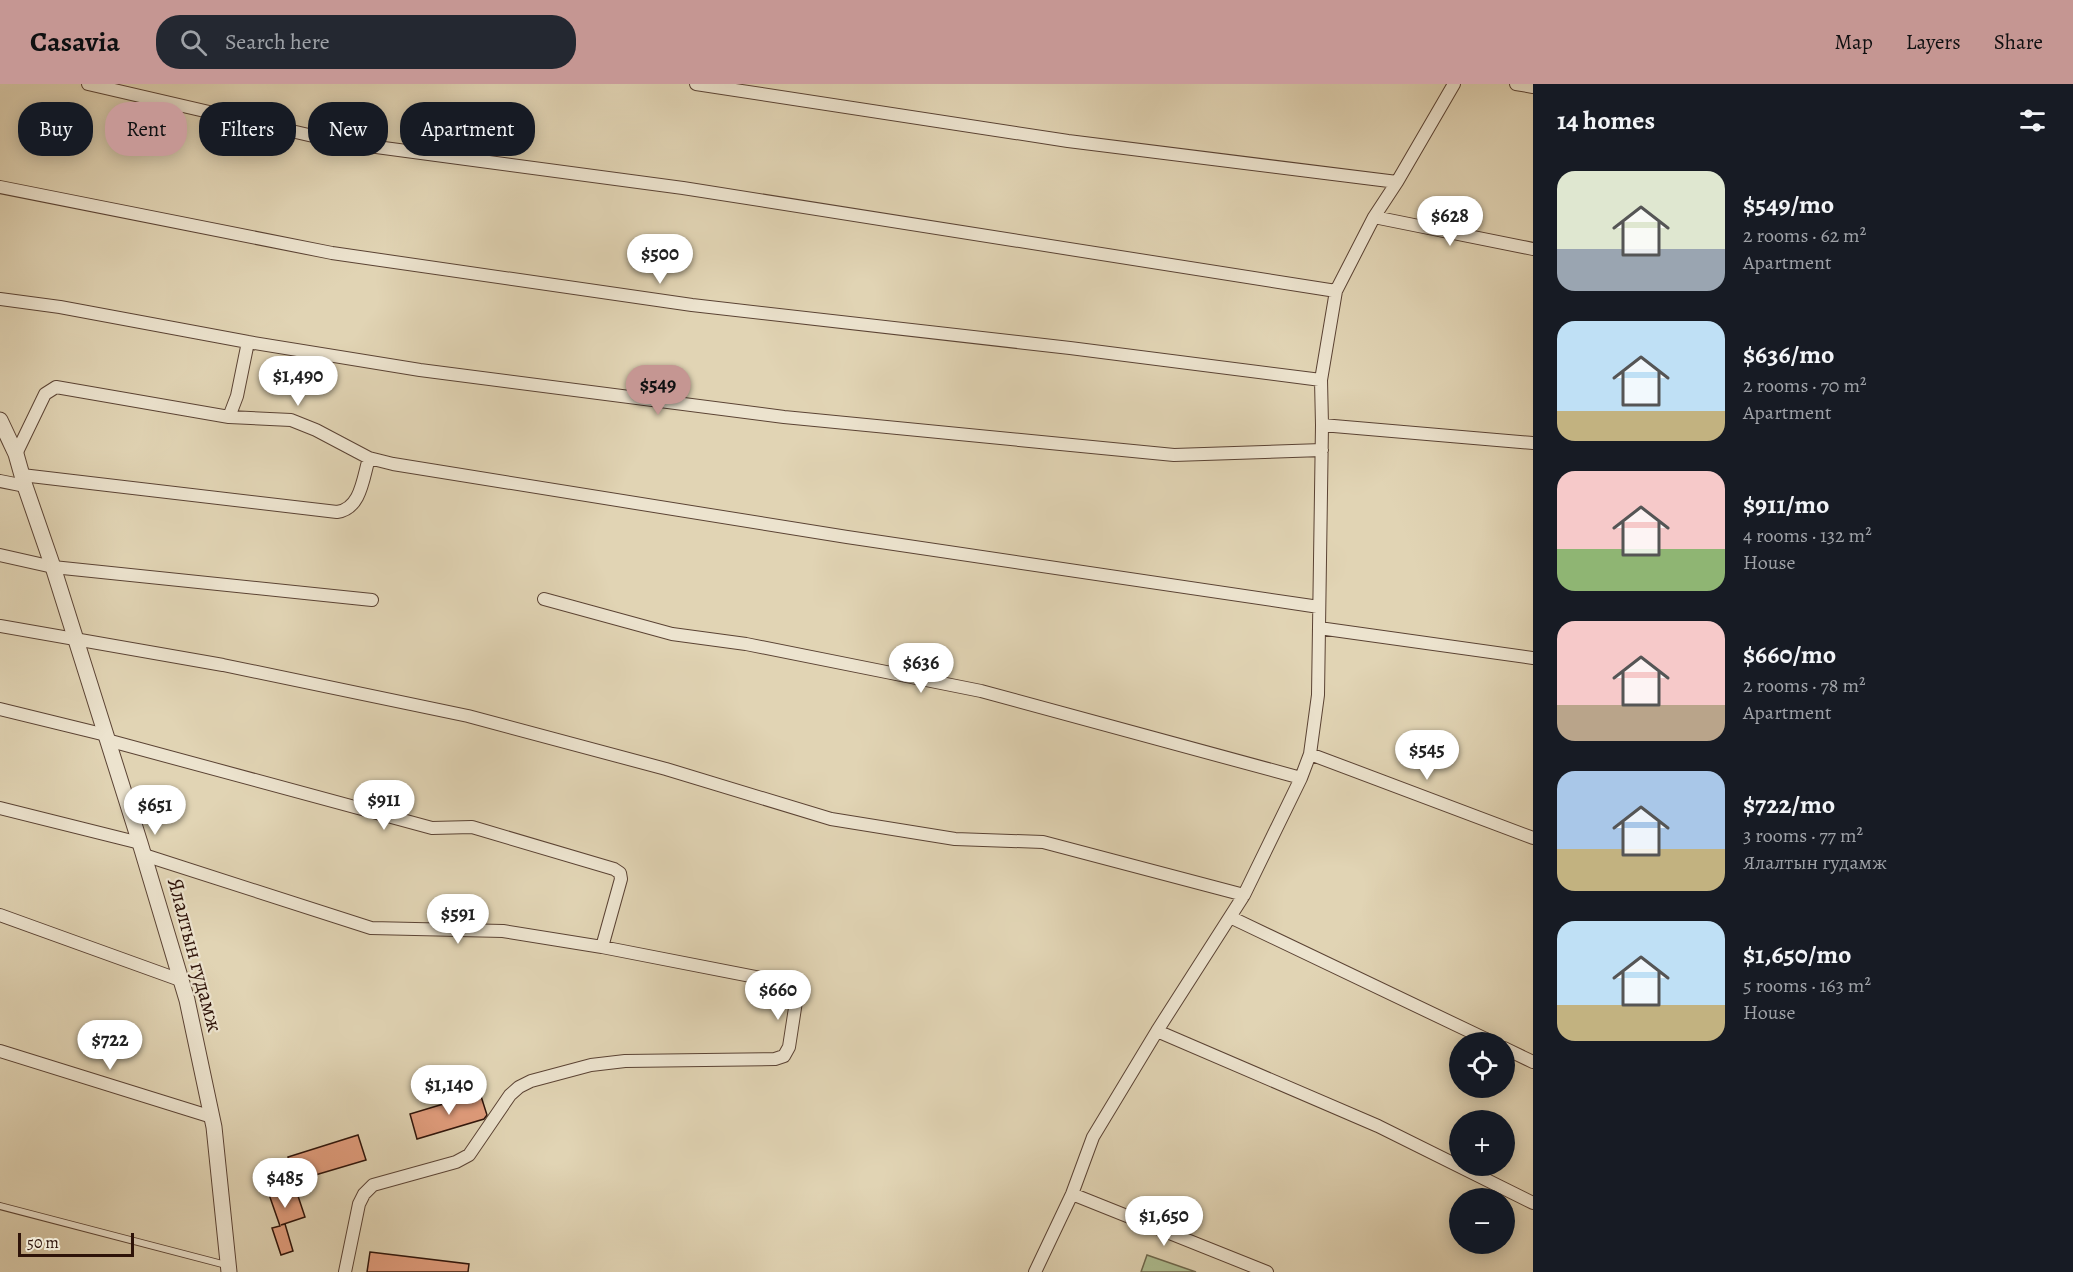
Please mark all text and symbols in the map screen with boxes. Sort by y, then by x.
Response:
search box [156,15,576,69]
text: Casavia [30,23,120,61]
icon: search [177,26,210,59]
text: Search here [225,27,330,57]
text: Map [1834,28,1873,56]
text: Layers [1906,28,1961,56]
text: Share [1994,28,2043,56]
chip: Buy [18,102,93,156]
chip: Rent [105,102,187,156]
chip: Filters [199,102,296,156]
chip: New [308,102,388,156]
chip: Apartment [400,102,535,156]
text: 14 homes [1557,103,1655,138]
icon: filters [2016,104,2049,137]
text: $549/mo [1743,187,1834,222]
icon: home [1605,195,1677,267]
pin: $628 [1414,196,1486,247]
text: $628 [1431,202,1469,229]
text: 2 rooms · 62 m² [1743,222,1866,249]
pin: $500 [624,234,696,285]
text: $500 [641,240,679,267]
text: Apartment [1743,249,1832,276]
text: $636/mo [1743,337,1834,372]
icon: home [1605,345,1677,417]
pin: $1,490 [249,356,347,407]
text: $1,490 [273,362,323,389]
pin: $549 [622,365,694,416]
text: $549 [640,371,676,398]
text: 2 rooms · 70 m² [1743,372,1867,399]
text: Apartment [1743,399,1832,426]
text: $911/mo [1743,487,1830,522]
icon: home [1605,495,1677,567]
text: 4 rooms · 132 m² [1743,522,1872,549]
text: House [1743,549,1795,576]
text: $660/mo [1743,637,1836,672]
pin: $636 [885,643,957,694]
icon: home [1605,645,1677,717]
text: $636 [903,649,939,676]
text: 2 rooms · 78 m² [1743,672,1866,699]
text: Apartment [1743,699,1832,726]
pin: $545 [1391,730,1463,781]
text: $545 [1409,736,1445,763]
pin: $911 [348,780,420,831]
pin: $651 [119,785,191,836]
text: $911 [368,786,400,813]
text: $722/mo [1743,787,1835,822]
text: $651 [138,791,172,818]
icon: home [1605,795,1677,867]
text: 3 rooms · 77 m² [1743,822,1863,849]
text: Ялалтын гудамж [1743,849,1887,876]
street label: Ялалтын гудамж [160,875,230,1036]
pin: $591 [422,894,494,945]
text: $591 [441,900,475,927]
text: $1,650/mo [1743,937,1852,972]
icon: home [1605,945,1677,1017]
pin: $660 [742,970,814,1021]
text: 5 rooms · 163 m² [1743,972,1871,999]
text: $660 [759,976,797,1003]
text: House [1743,999,1795,1026]
pin: $722 [74,1020,146,1071]
text: $722 [91,1026,129,1053]
map controls [1449,1032,1515,1254]
button: locate [1449,1032,1515,1098]
pin: $1,140 [400,1065,498,1116]
text: $1,140 [425,1071,473,1098]
button: + [1449,1110,1515,1176]
pin: $485 [249,1158,321,1209]
text: $485 [267,1164,303,1191]
button: − [1449,1188,1515,1254]
pin: $1,650 [1115,1196,1213,1247]
text: $1,650 [1139,1202,1189,1229]
scale bar [18,1230,134,1258]
text: 50 m [27,1232,59,1254]

